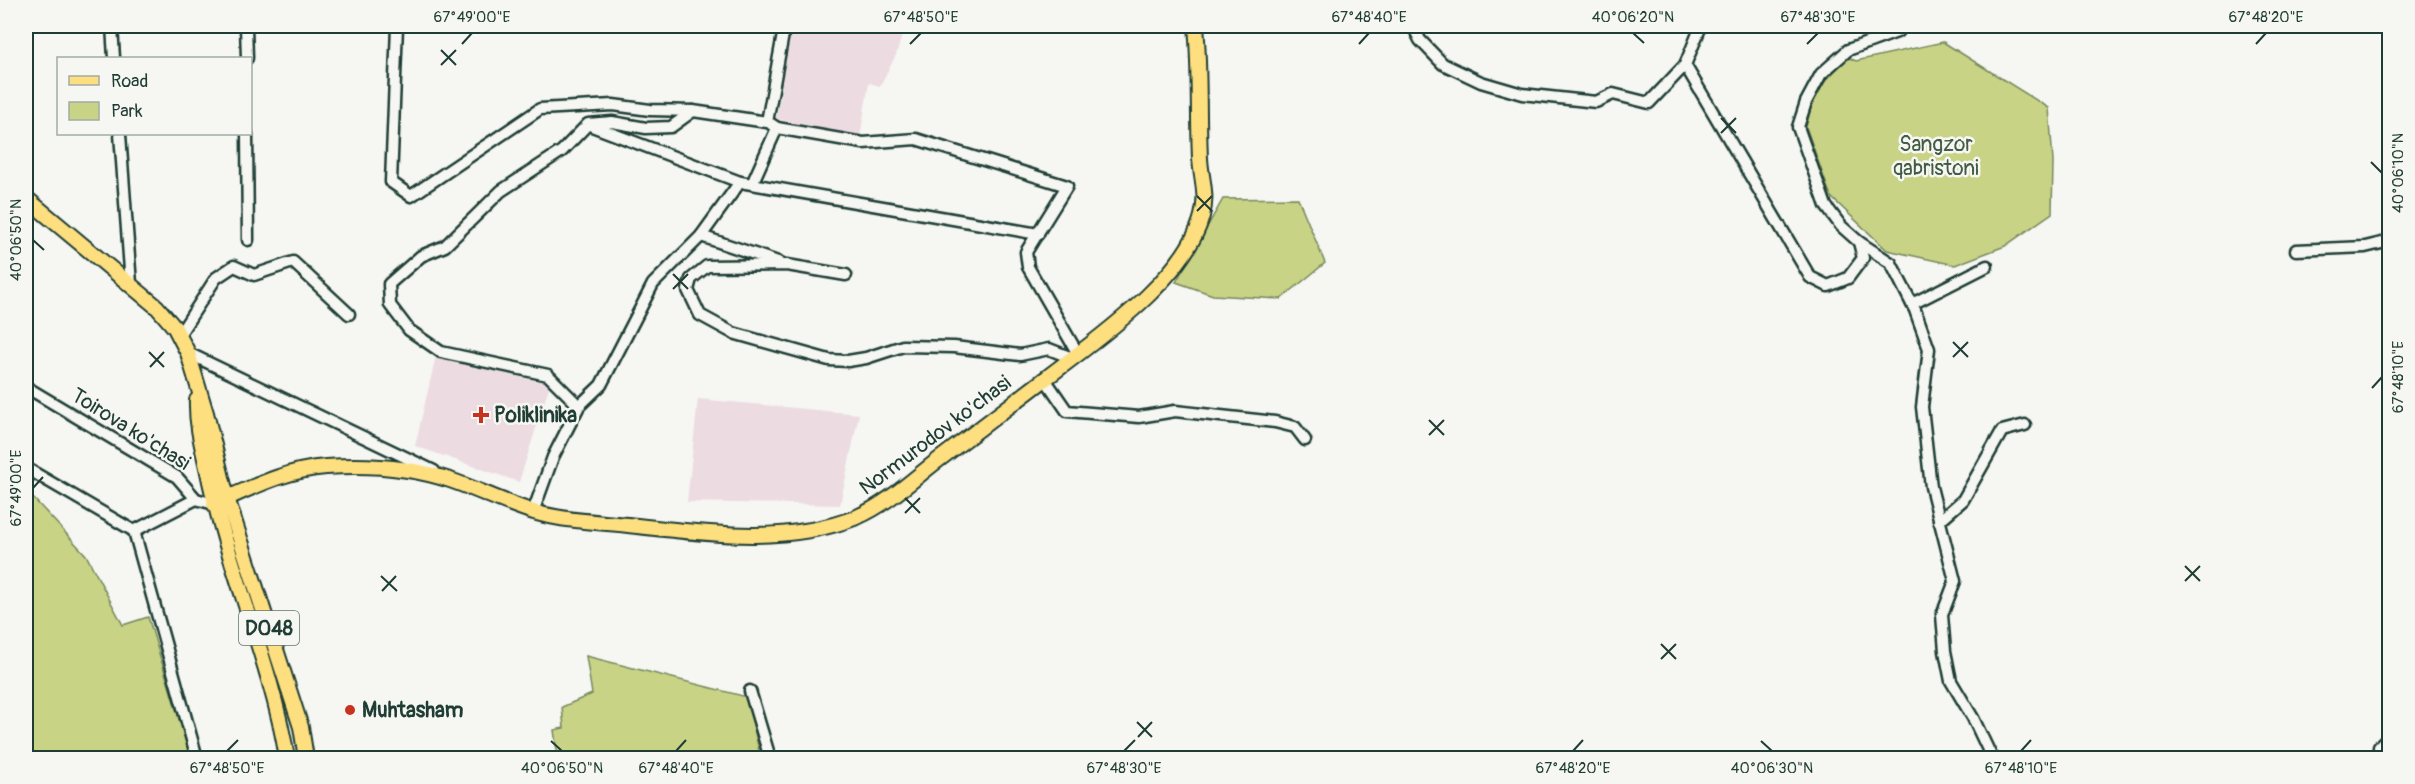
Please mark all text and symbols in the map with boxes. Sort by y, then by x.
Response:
text: 67°49'00"E [434,8,511,27]
text: 67°48'50"E [884,8,958,27]
text: 67°48'40"E [1331,8,1407,27]
text: 40°06'20"N [1592,8,1674,27]
text: 67°48'30"E [1781,8,1856,27]
text: 67°48'20"E [2229,8,2304,27]
legend [57,57,252,135]
text: Road [111,70,148,93]
text: Park [111,100,143,123]
park label: Sangzor qabristoni [1893,131,1979,182]
text: 40°06'10"N [2389,133,2408,213]
text: 40°06'50"N [7,199,26,281]
text: 67°48'10"E [2389,341,2408,413]
street label: Normurodov ko'chasi [854,369,1017,501]
street label: Toirova ko'chasi [66,382,196,477]
place label: Poliklinika [494,402,577,429]
marker: Poliklinika [472,406,490,424]
text: 67°49'00"E [7,449,26,526]
road number: D048 [239,611,299,645]
place label: Muhtasham [362,697,464,724]
marker: Muhtasham [343,703,357,717]
text: 67°48'50"E [190,759,264,778]
text: 40°06'50"N [521,759,603,778]
text: 67°48'40"E [638,759,714,778]
text: 67°48'30"E [1087,759,1162,778]
text: 67°48'20"E [1536,759,1611,778]
text: 40°06'30"N [1731,759,1813,778]
text: 67°48'10"E [1985,759,2057,778]

